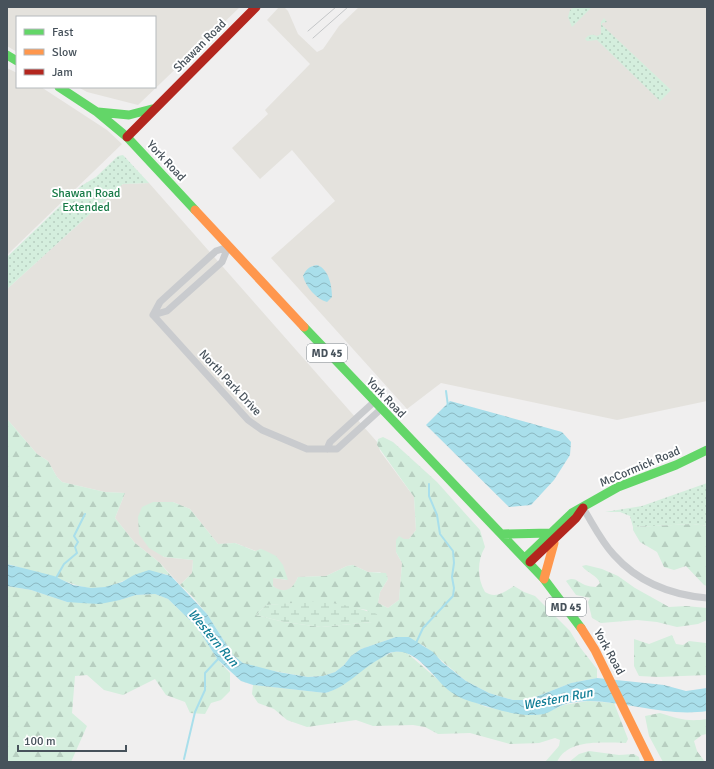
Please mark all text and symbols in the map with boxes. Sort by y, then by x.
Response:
legend [16,16,156,88]
street label: Shawan Road [170,16,230,76]
text: Fast [52,25,73,40]
text: Slow [52,45,77,60]
text: Jam [52,65,73,80]
street label: York Road [143,137,189,185]
park label: Shawan Road Extended [52,186,120,215]
road number: MD 45 [307,344,347,362]
street label: North Park Drive [196,347,264,419]
street label: York Road [363,375,409,421]
street label: McCormick Road [597,443,683,491]
road number: MD 45 [546,598,586,616]
water label: Western Run [184,606,242,671]
street label: York Road [590,626,628,678]
water label: Western Run [522,684,595,714]
scale bar [18,727,126,753]
text: 100 m [24,734,56,749]

